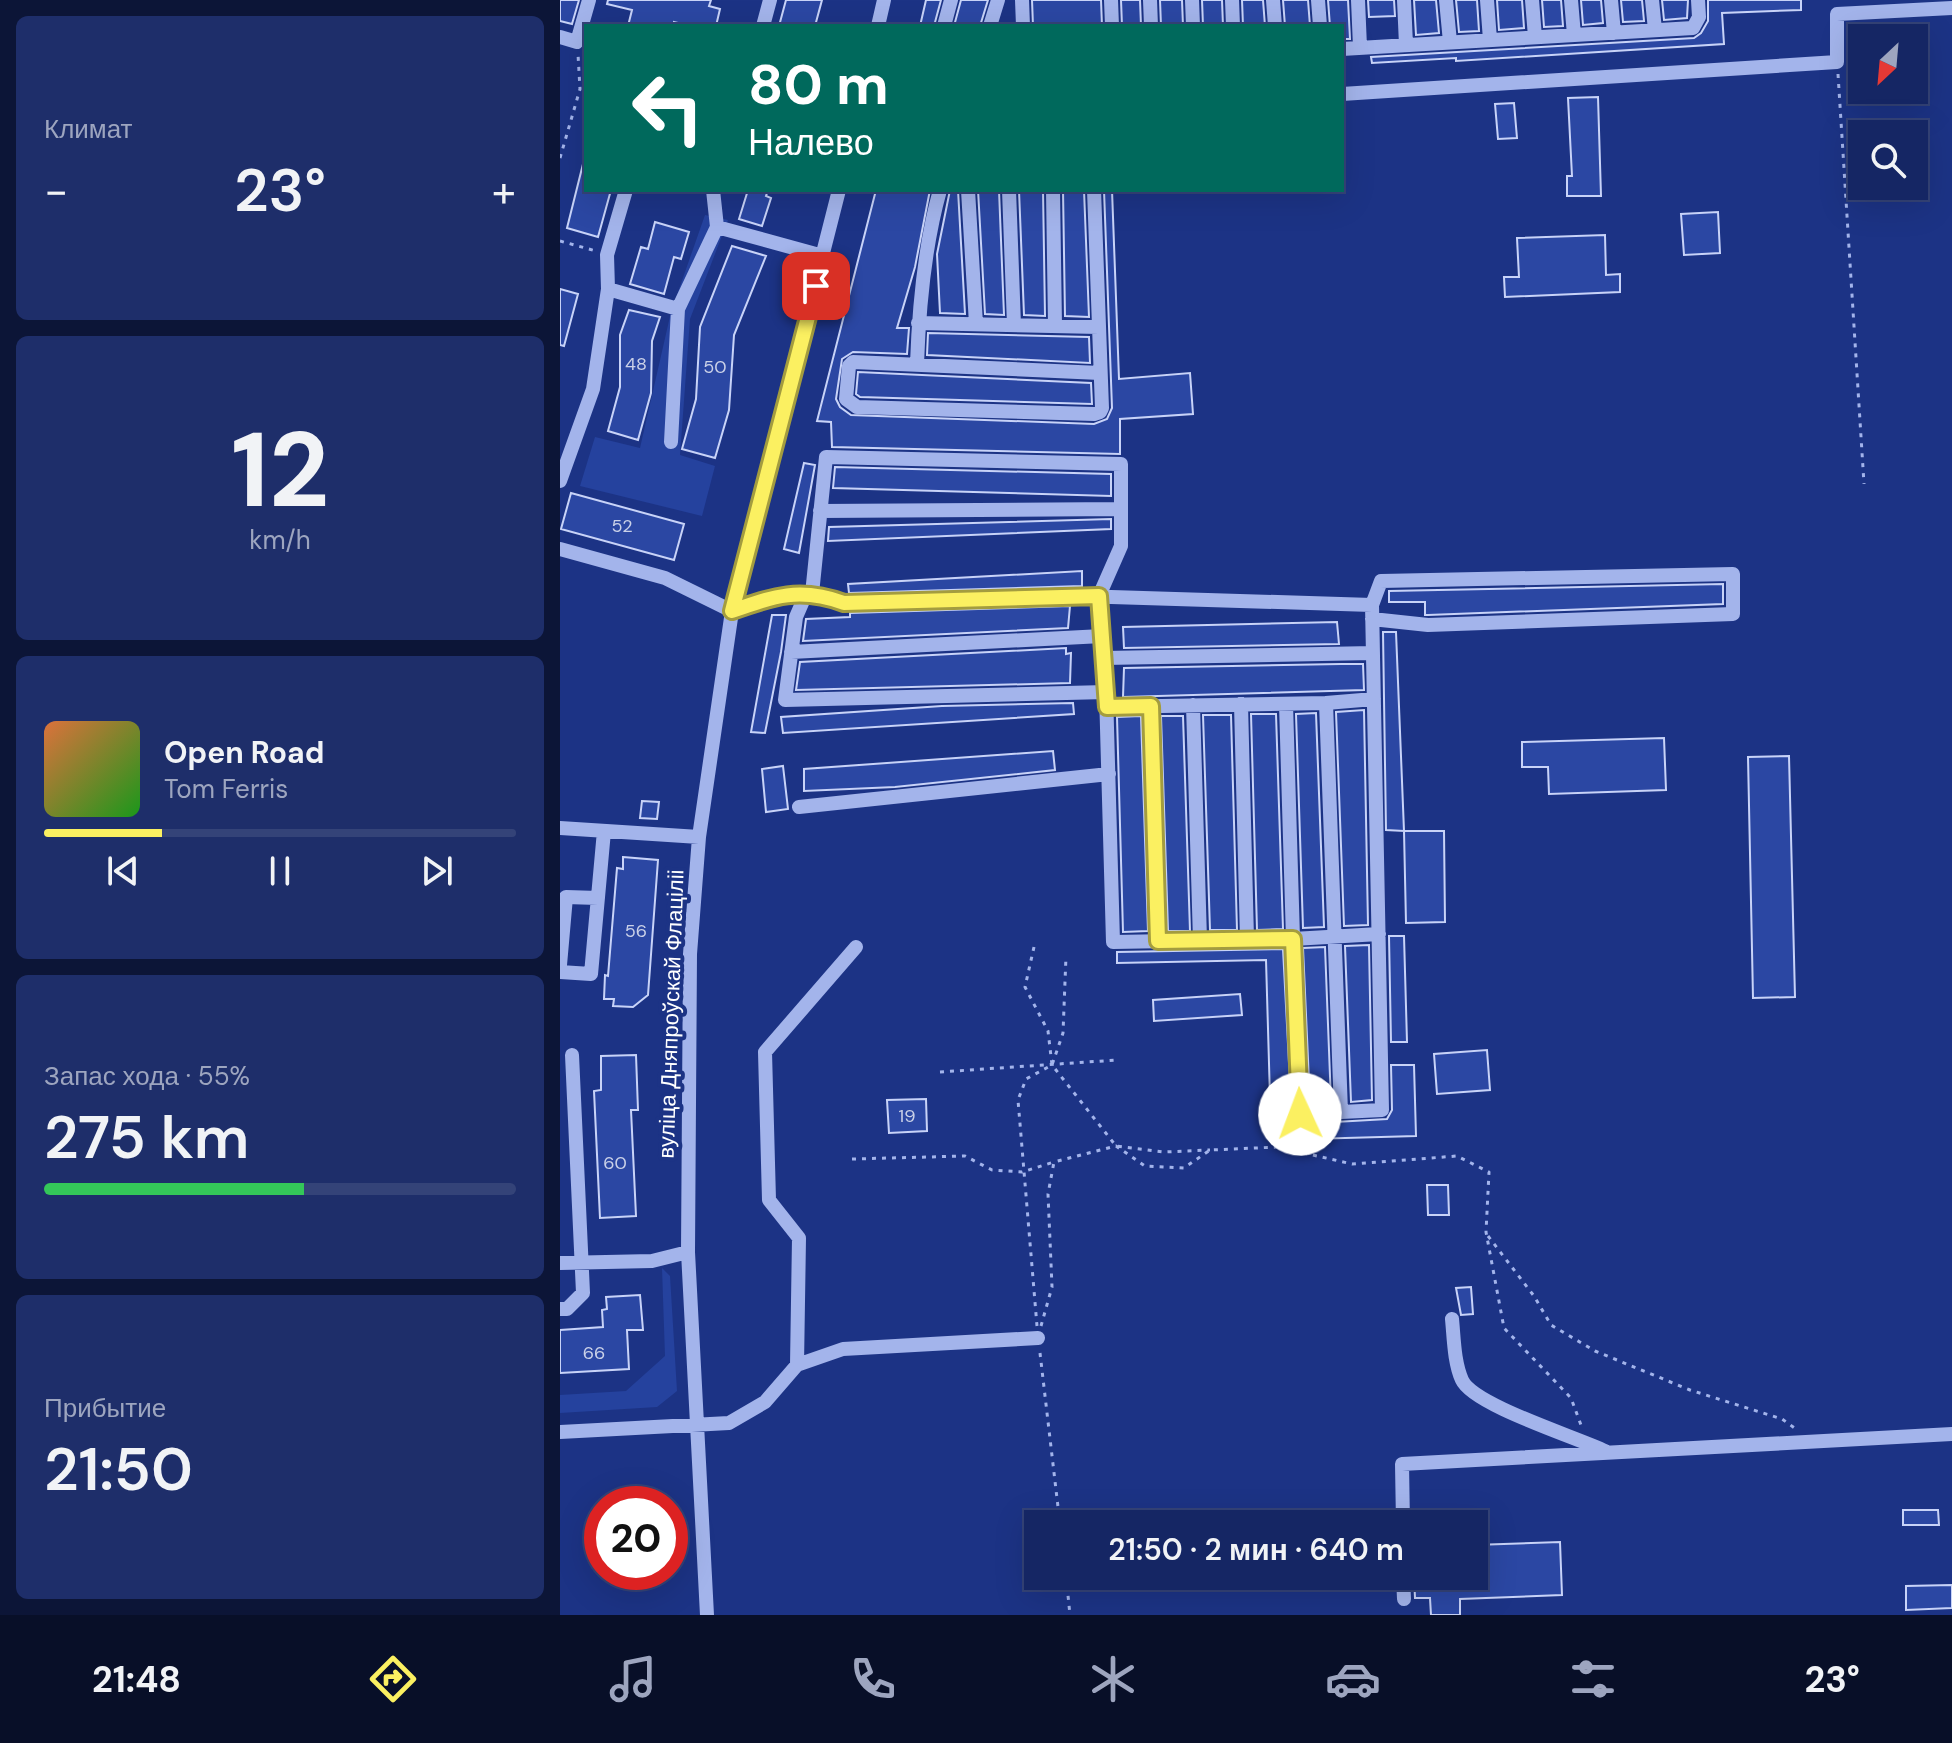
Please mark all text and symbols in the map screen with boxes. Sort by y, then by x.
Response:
north arrow [1848,24,1928,104]
map controls [1848,24,1928,200]
text: 80 m [748,48,889,121]
icon: left [616,56,720,160]
text: Климат [44,112,133,146]
text: Налево [748,119,874,166]
button: search [1848,120,1928,200]
text: 23° [234,151,326,230]
text: − [44,162,68,220]
text: + [492,162,516,220]
pin [782,252,850,320]
icon: arrive [794,264,838,308]
house number: 48 [625,352,647,376]
house number: 50 [703,355,727,379]
text: 12 [231,403,329,538]
house number: 52 [611,514,633,538]
text: km/h [249,523,311,557]
text: Open Road [164,733,324,772]
text: Tom Ferris [164,772,288,806]
icon: previous [101,849,145,893]
icon: pause [258,849,302,893]
icon: next [415,849,459,893]
street label: вуліца Дняпроўскай Флаціліі [651,869,691,1159]
house number: 56 [625,919,647,943]
text: Запас хода · 55% [44,1059,250,1093]
position arrow [1258,1072,1342,1156]
text: 275 km [44,1098,249,1177]
house number: 19 [899,1104,915,1128]
house number: 60 [603,1151,627,1175]
house number: 66 [583,1341,605,1365]
text: Прибытие [44,1391,166,1425]
text: 21:50 [44,1430,193,1509]
speed limit sign: 20 [584,1486,688,1590]
text: 21:50 · 2 мин · 640 m [1108,1530,1404,1569]
icon: directions [365,1651,421,1707]
icon: music [605,1651,661,1707]
icon: phone [845,1651,901,1707]
icon: climate [1085,1651,1141,1707]
icon: car [1325,1651,1381,1707]
icon: filters [1565,1651,1621,1707]
text: 21:48 [92,1656,181,1703]
text: 23° [1804,1656,1860,1703]

